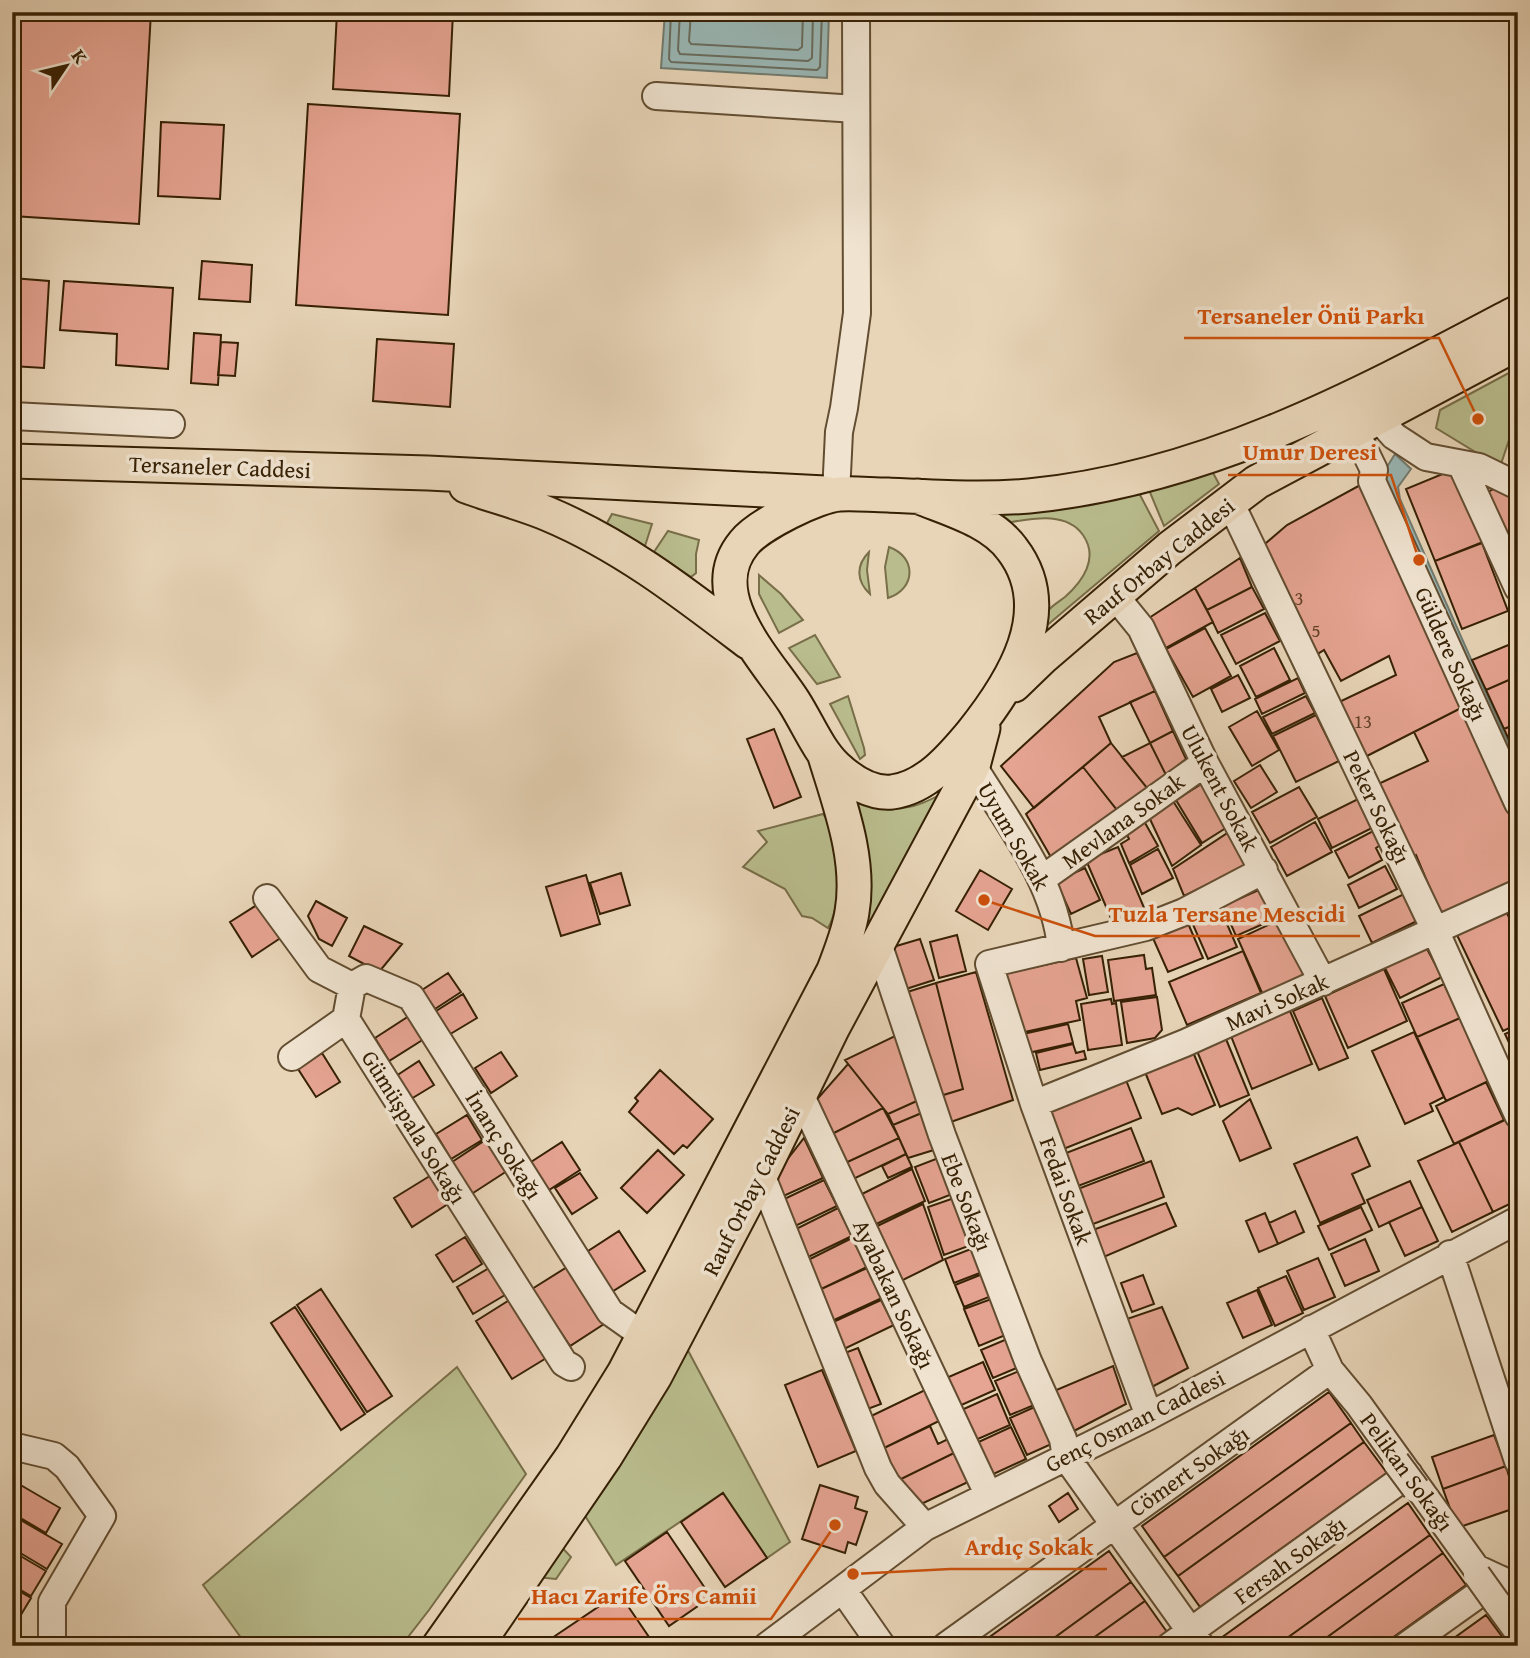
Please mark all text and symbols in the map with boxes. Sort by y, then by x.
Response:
north arrow [32,32,102,102]
text: K [65,43,95,69]
callout: Tersaneler Önü Parkı [1184,293,1439,338]
text: Tersaneler Önü Parkı [1198,298,1424,333]
callout: Umur Deresi [1228,430,1391,475]
text: Umur Deresi [1243,434,1377,469]
street label: Tersaneler Caddesi [128,447,312,486]
street label: Rauf Orbay Caddesi [1076,489,1241,632]
street label: Güldere Sokağı [1407,581,1496,726]
house number: 3 [1294,584,1304,612]
house number: 5 [1311,616,1321,644]
house number: 13 [1354,707,1372,735]
street label: Ulukent Sokak [1173,718,1268,857]
street label: Peker Sokağı [1336,744,1419,869]
street label: Mevlana Sokak [1055,765,1191,876]
street label: Uyum Sokak [970,775,1059,896]
callout: Tuzla Tersane Mescidi [1095,891,1360,936]
text: Tuzla Tersane Mescidi [1109,896,1345,931]
street label: Mavi Sokak [1220,964,1334,1039]
street label: Gümüşpala Sokağı [354,1044,475,1210]
street label: İnanç Sokağı [458,1084,551,1205]
street label: Rauf Orbay Caddesi [694,1100,807,1281]
street label: Fedai Sokak [1032,1132,1101,1250]
street label: Ebe Sokağı [934,1148,1001,1256]
street label: Ayabakan Sokağı [845,1214,944,1374]
street label: Genç Osman Caddesi [1039,1361,1230,1480]
street label: Pelikan Sokağı [1353,1405,1462,1538]
street label: Cömert Sokağı [1122,1417,1255,1524]
street label: Fersah Sokağı [1227,1507,1353,1612]
callout: Ardıç Sokak [950,1524,1107,1569]
text: Ardıç Sokak [965,1529,1094,1564]
callout: Hacı Zarife Örs Camii [518,1574,771,1619]
text: Hacı Zarife Örs Camii [531,1578,757,1613]

